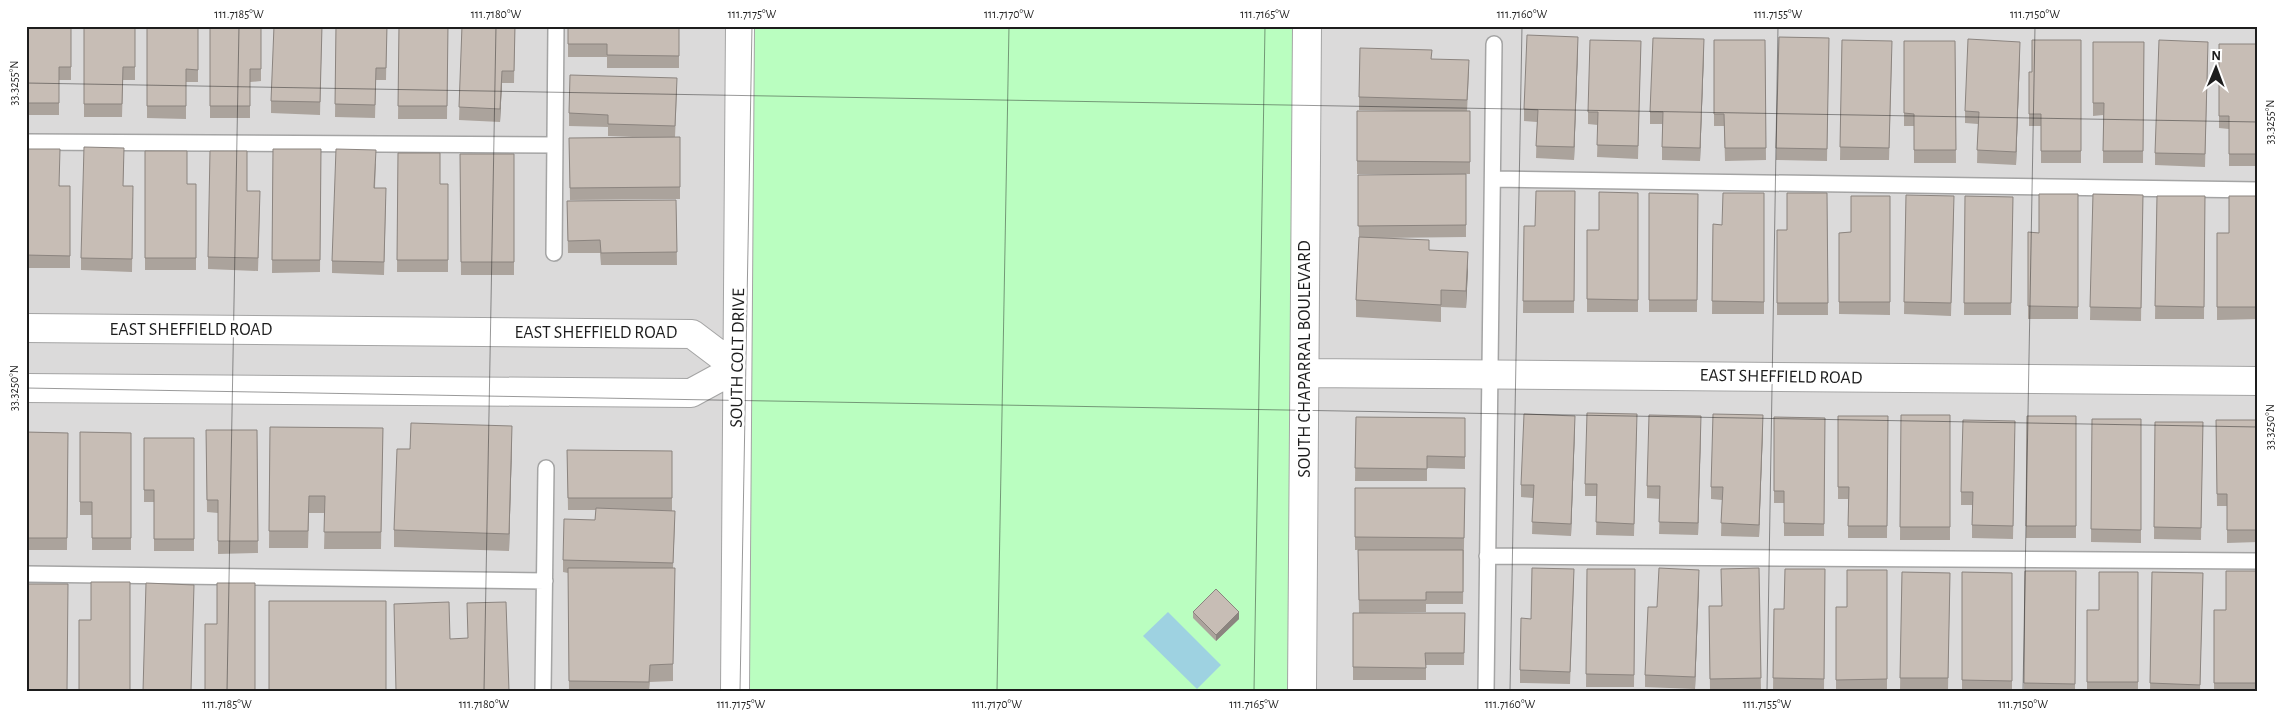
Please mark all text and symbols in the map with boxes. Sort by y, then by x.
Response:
text: 111.7185°W [214,8,264,20]
text: 111.7180°W [471,8,522,20]
text: 111.7175°W [728,8,777,20]
text: 111.7170°W [984,8,1034,20]
text: 111.7165°W [1240,8,1290,20]
text: 111.7160°W [1497,8,1548,20]
text: 111.7155°W [1754,8,1803,20]
text: 111.7150°W [2010,8,2060,20]
north arrow [2192,42,2242,92]
text: N [2211,49,2221,63]
text: 33.3255°N [8,61,20,105]
text: 33.3255°N [2264,100,2276,144]
street label: SOUTH CHAPARRAL BOULEVARD [1296,240,1314,478]
street label: SOUTH COLT DRIVE [728,288,748,428]
street label: EAST SHEFFIELD ROAD [110,321,272,339]
street label: EAST SHEFFIELD ROAD [515,324,677,342]
text: 33.3250°N [8,365,20,411]
street label: EAST SHEFFIELD ROAD [1699,367,1863,387]
text: 33.3250°N [2264,404,2276,450]
text: 111.7185°W [202,698,252,710]
text: 111.7180°W [459,698,510,710]
text: 111.7175°W [717,698,766,710]
text: 111.7170°W [972,698,1022,710]
text: 111.7165°W [1229,698,1279,710]
text: 111.7160°W [1485,698,1536,710]
text: 111.7155°W [1743,698,1792,710]
text: 111.7150°W [1998,698,2048,710]

